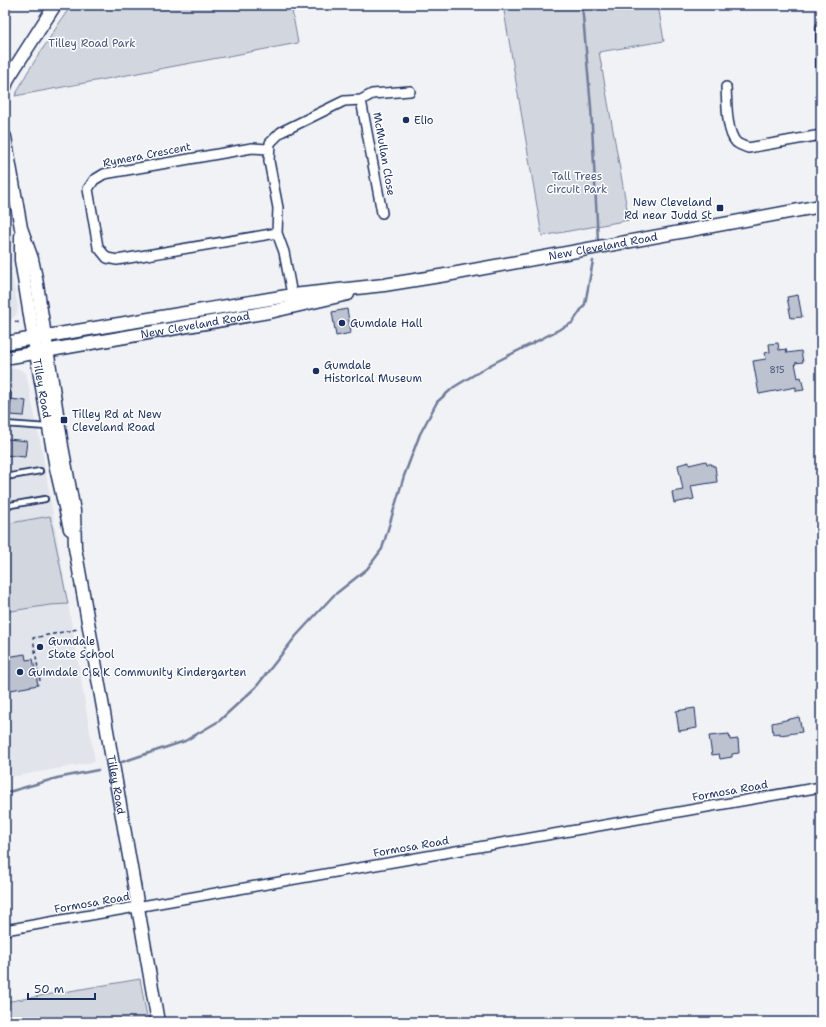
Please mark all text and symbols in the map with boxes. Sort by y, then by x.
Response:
park label: Tilley Road Park [48,36,136,51]
street label: McMullan Close [369,111,399,197]
place label: Elio [414,113,434,128]
marker: Elio [401,115,411,125]
street label: Rymera Crescent [102,139,192,171]
park label: Tall Trees Circuit Park [547,169,607,197]
place label: New Cleveland Rd near Judd St [624,195,712,223]
marker: New Cleveland Rd near Judd St [715,203,725,213]
street label: New Cleveland Road [547,229,659,264]
street label: New Cleveland Road [139,308,251,342]
place label: Gumdale Hall [350,316,423,331]
marker: Gumdale Hall [337,318,347,328]
street label: Tilley Road [30,357,55,419]
place label: Gumdale Historical Museum [324,358,422,386]
house number: 815 [769,364,785,376]
marker: Gumdale Historical Museum [311,366,321,376]
place label: Tilley Rd at New Cleveland Road [72,407,162,435]
marker: Tilley Rd at New Cleveland Road [59,415,69,425]
place label: Gumdale State School [48,634,115,662]
marker: Gumdale State School [35,642,45,652]
place label: Guimdale C & K Community Kindergarten [28,665,247,680]
marker: Guimdale C & K Community Kindergarten [15,667,25,677]
street label: Tilley Road [104,754,129,815]
street label: Formosa Road [691,777,769,805]
street label: Formosa Road [372,833,450,861]
street label: Formosa Road [53,889,131,917]
scale bar [28,975,95,1001]
text: 50 m [34,981,64,997]

